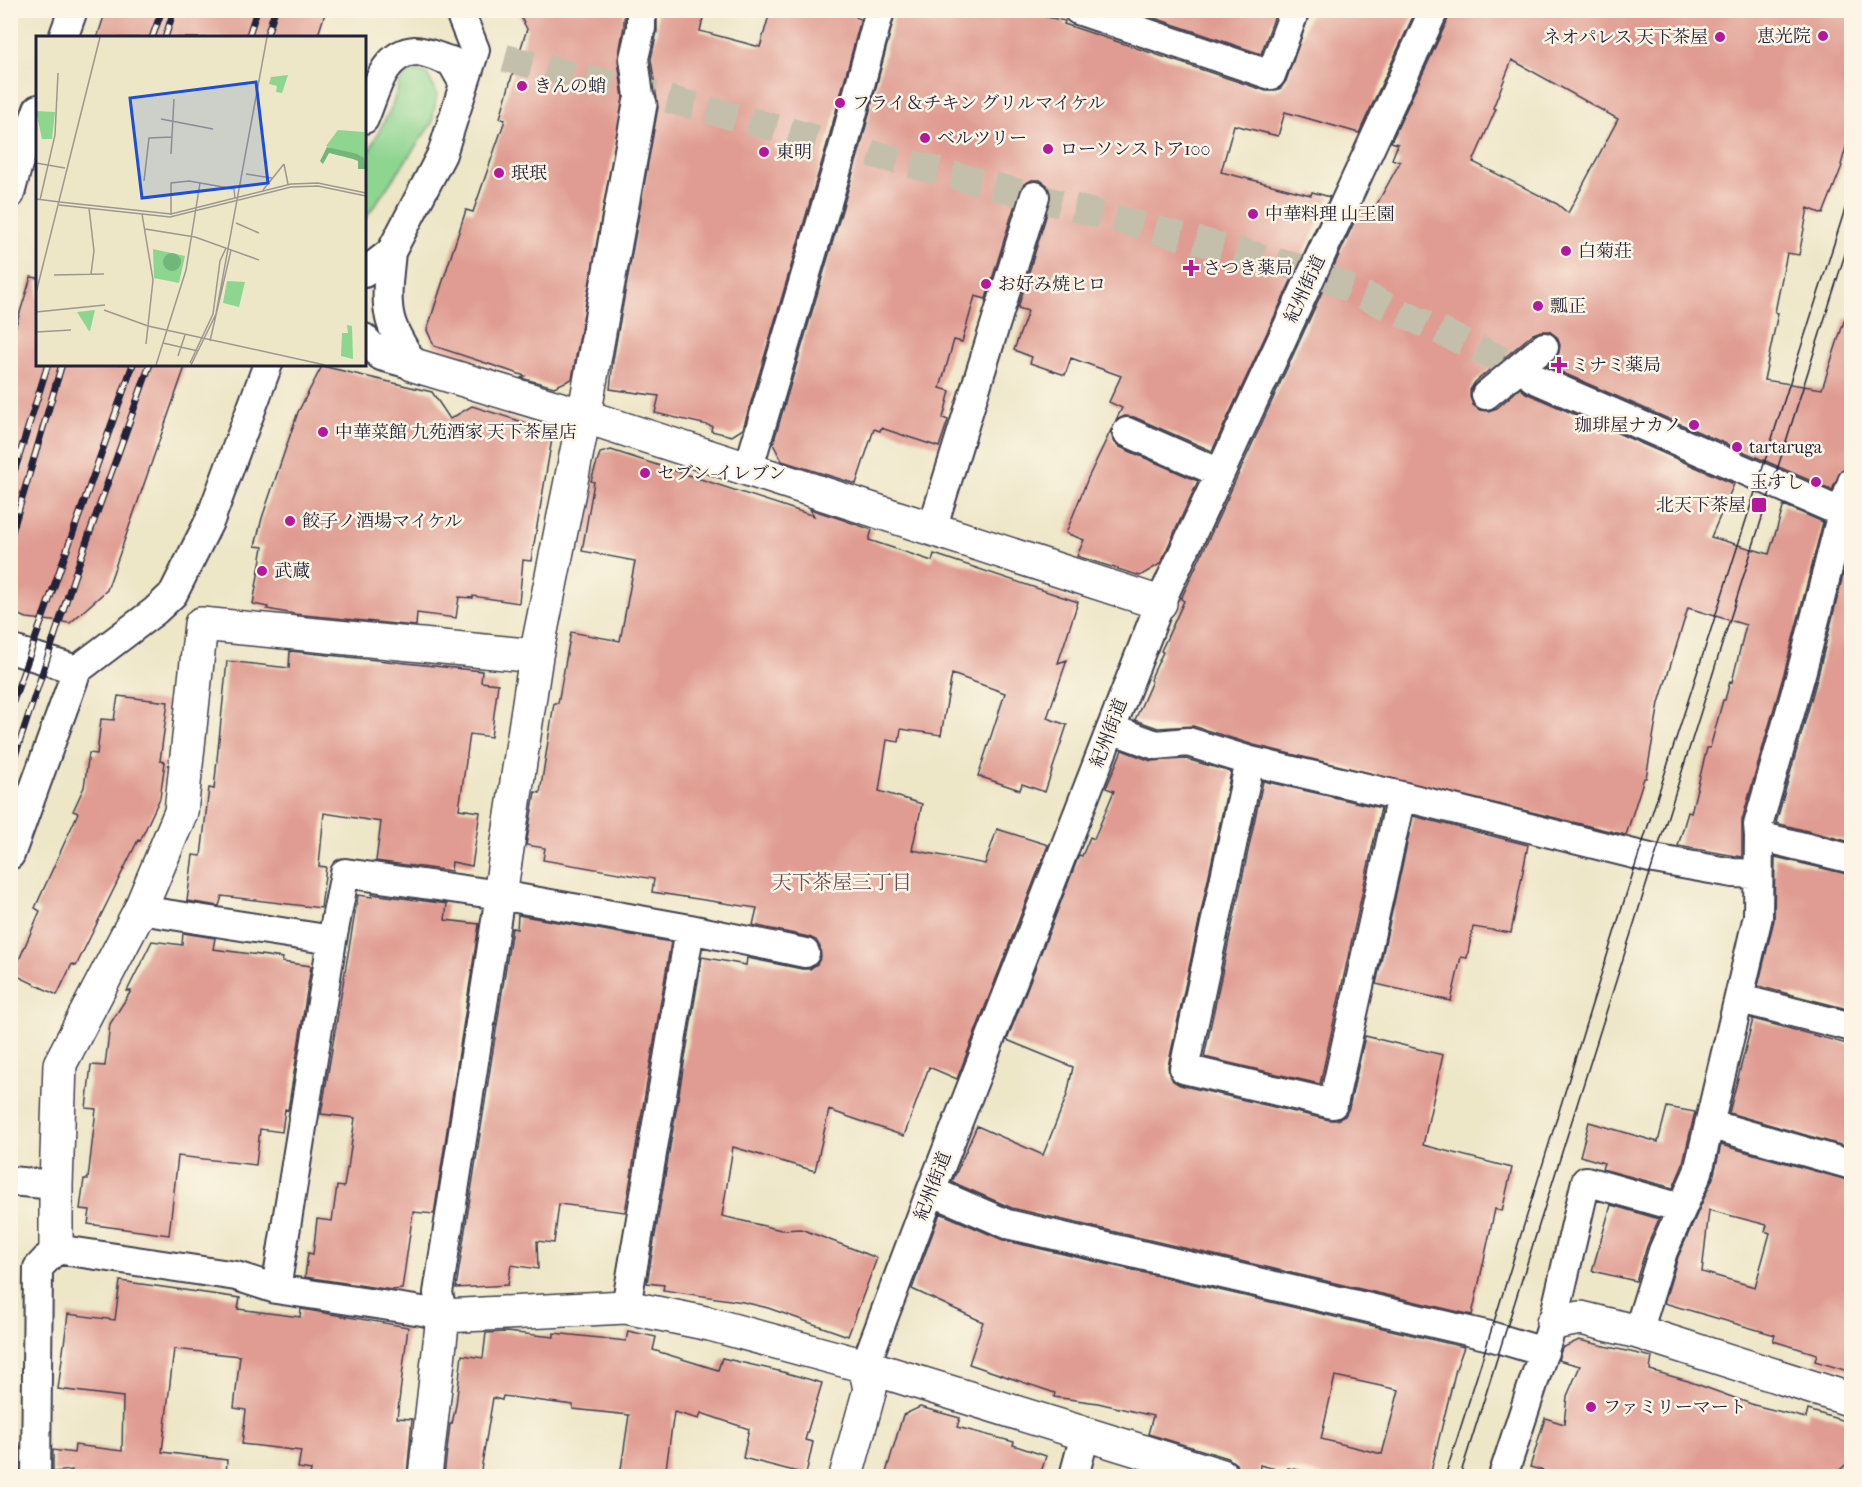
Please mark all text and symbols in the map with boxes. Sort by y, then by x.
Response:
place label: 恵光院 [1757,26,1811,47]
place label: ネオパレス 天下茶屋 [1543,27,1708,48]
marker: 恵光院 [1816,29,1830,43]
marker: ネオパレス 天下茶屋 [1713,30,1727,44]
inset map [36,36,366,366]
place label: きんの蛸 [534,76,606,97]
marker: きんの蛸 [515,79,529,93]
place label: フライ＆チキン グリルマイケル [852,93,1106,114]
marker: フライ＆チキン グリルマイケル [833,96,847,110]
place label: ベルツリー [937,128,1027,149]
marker: ベルツリー [918,131,932,145]
place label: ローソンストア100 [1060,139,1210,160]
place label: 東明 [776,142,812,163]
marker: ローソンストア100 [1041,142,1055,156]
marker: 東明 [757,145,771,159]
place label: 珉珉 [511,163,547,184]
marker: 珉珉 [492,166,506,180]
place label: 中華料理 山王園 [1265,204,1395,225]
marker: 中華料理 山王園 [1246,207,1260,221]
place label: 白菊荘 [1578,241,1632,262]
marker: 白菊荘 [1559,244,1573,258]
street label: 紀州街道 [1280,252,1330,326]
place label: さつき薬局 [1203,258,1293,279]
marker: さつき薬局 [1184,261,1198,275]
place label: お好み焼ヒロ [998,274,1106,295]
marker: お好み焼ヒロ [979,277,993,291]
place label: 瓢正 [1550,296,1586,317]
marker: 瓢正 [1531,299,1545,313]
place label: ミナミ薬局 [1571,355,1661,376]
marker: ミナミ薬局 [1552,358,1566,372]
place label: 珈琲屋ナカノ [1574,415,1682,436]
marker: 珈琲屋ナカノ [1687,418,1701,432]
place label: 中華菜館 九苑酒家 天下茶屋店 [335,422,577,443]
marker: 中華菜館 九苑酒家 天下茶屋店 [316,425,330,439]
place label: tartaruga [1749,437,1823,458]
marker: tartaruga [1730,440,1744,454]
place label: セブン-イレブン [657,463,786,484]
marker: セブン-イレブン [638,466,652,480]
place label: 玉すし [1750,472,1804,493]
marker: 玉すし [1809,475,1823,489]
place label: 北天下茶屋 [1656,495,1746,516]
marker: 北天下茶屋 [1750,496,1768,514]
place label: 餃子ノ酒場マイケル [302,511,462,532]
marker: 餃子ノ酒場マイケル [283,514,297,528]
place label: 武蔵 [274,561,310,582]
marker: 武蔵 [255,564,269,578]
street label: 紀州街道 [1086,696,1132,770]
district label: 天下茶屋三丁目 [772,871,912,894]
street label: 紀州街道 [910,1149,956,1223]
place label: ファミリーマート [1603,1397,1747,1418]
marker: ファミリーマート [1584,1400,1598,1414]

